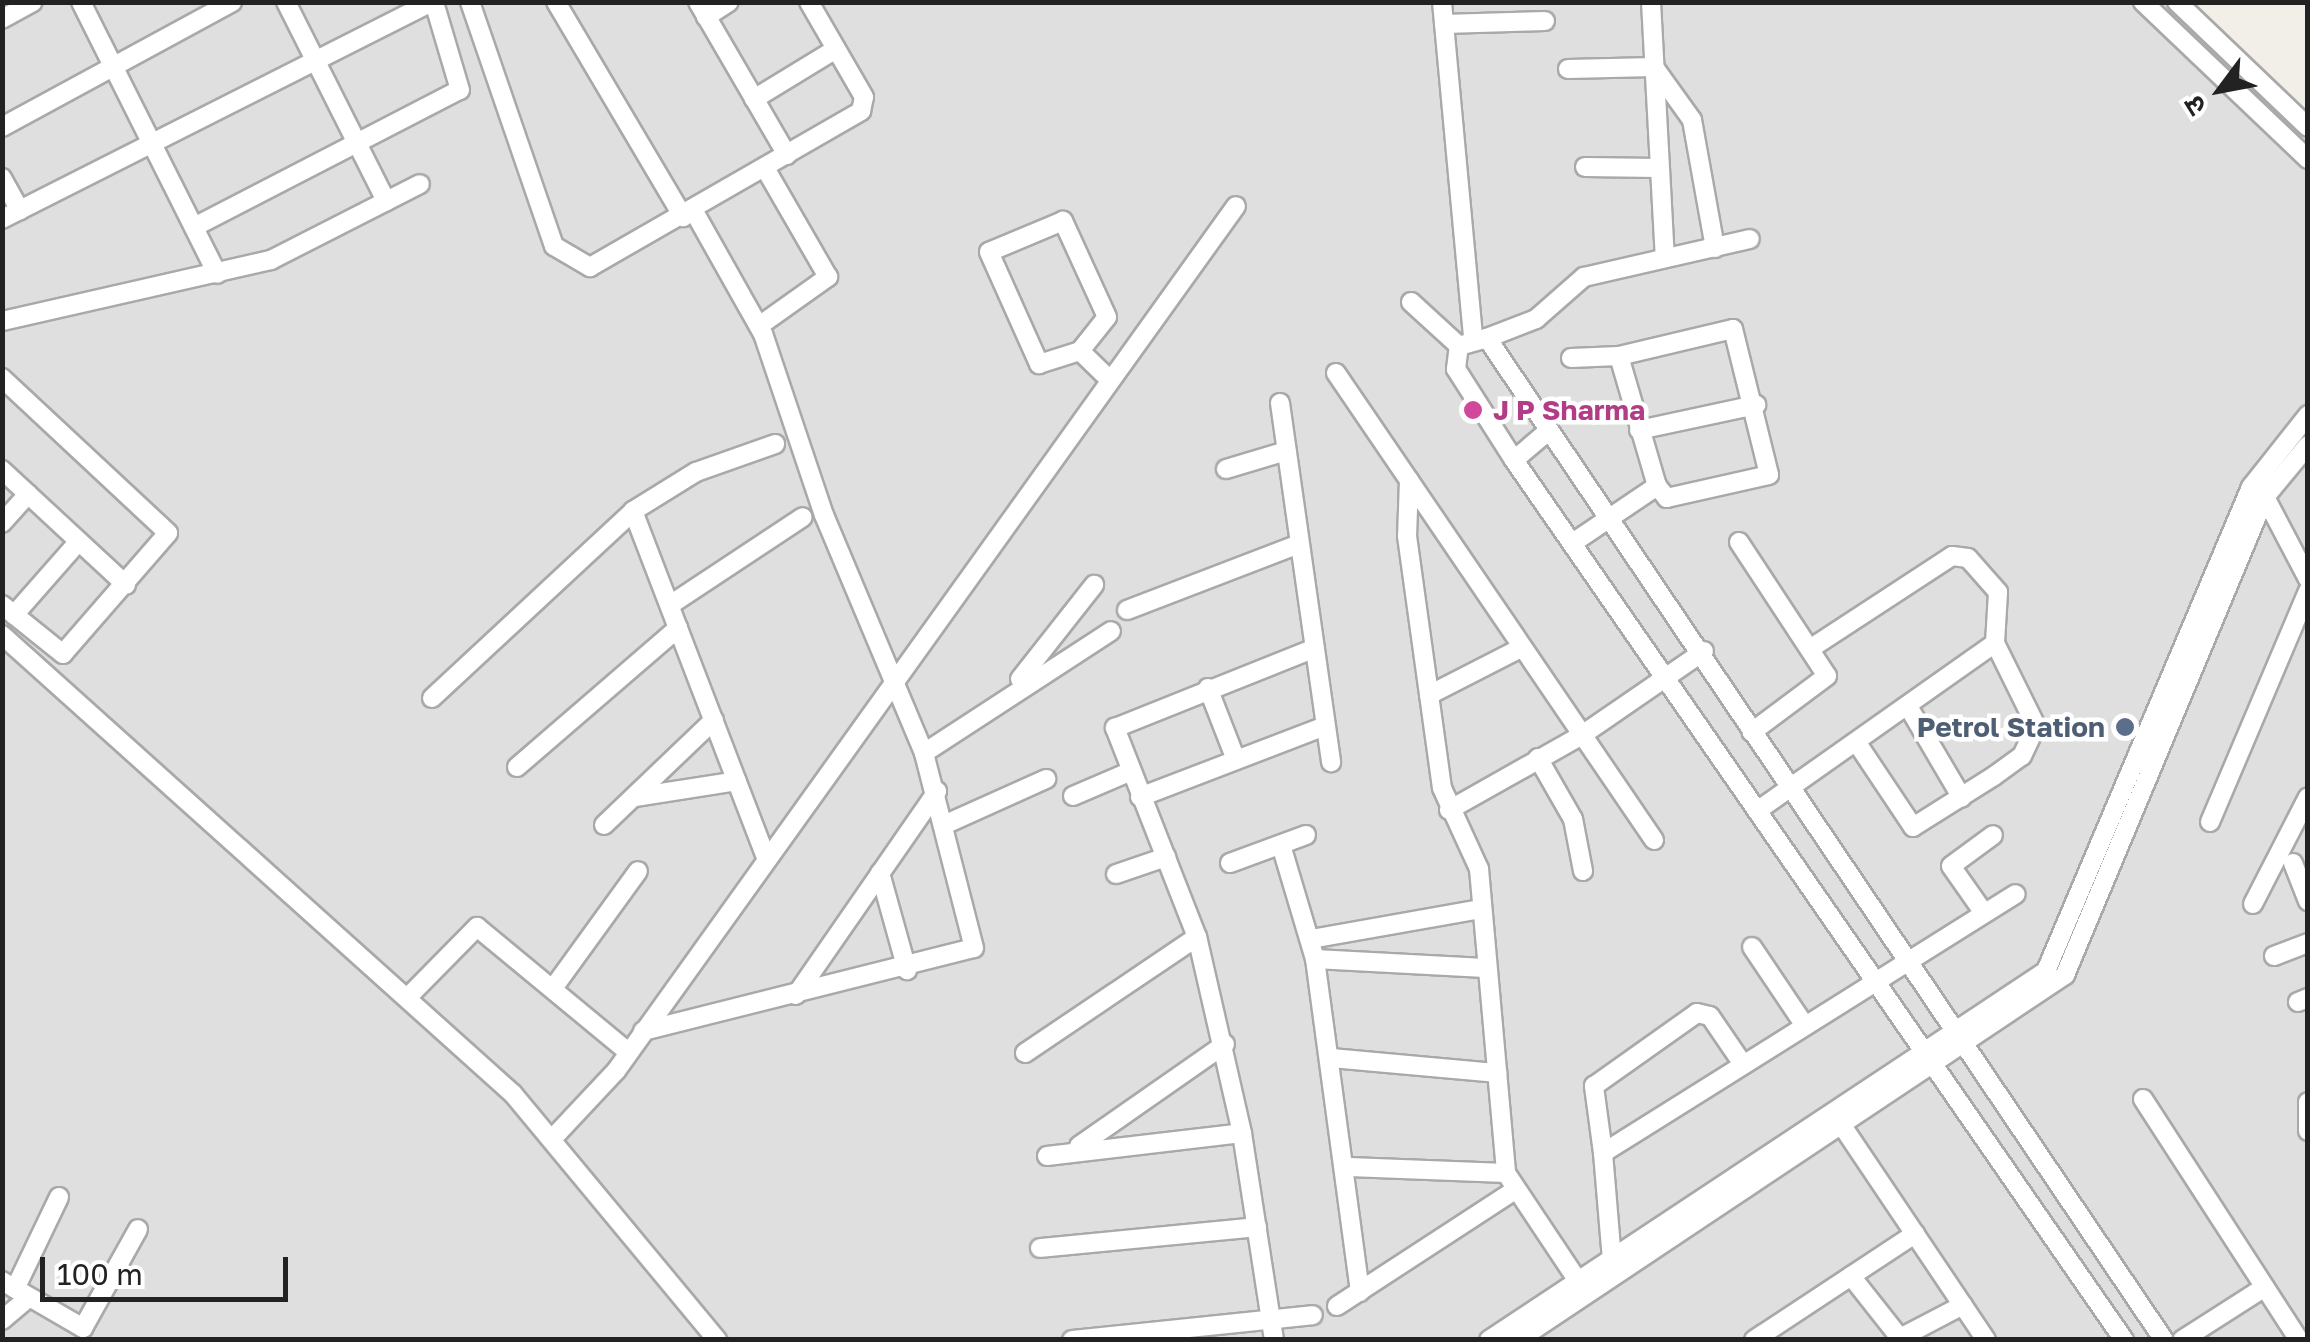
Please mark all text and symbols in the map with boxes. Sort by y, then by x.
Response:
north arrow [2170,40,2270,140]
text: उ [2176,90,2212,122]
place label: J P Sharma [1493,393,1645,427]
marker: J P Sharma [1462,399,1484,421]
place label: Petrol Station [1917,710,2105,744]
marker: Petrol Station [2114,716,2136,738]
scale bar [45,1237,292,1299]
text: 100 m [57,1256,143,1292]

